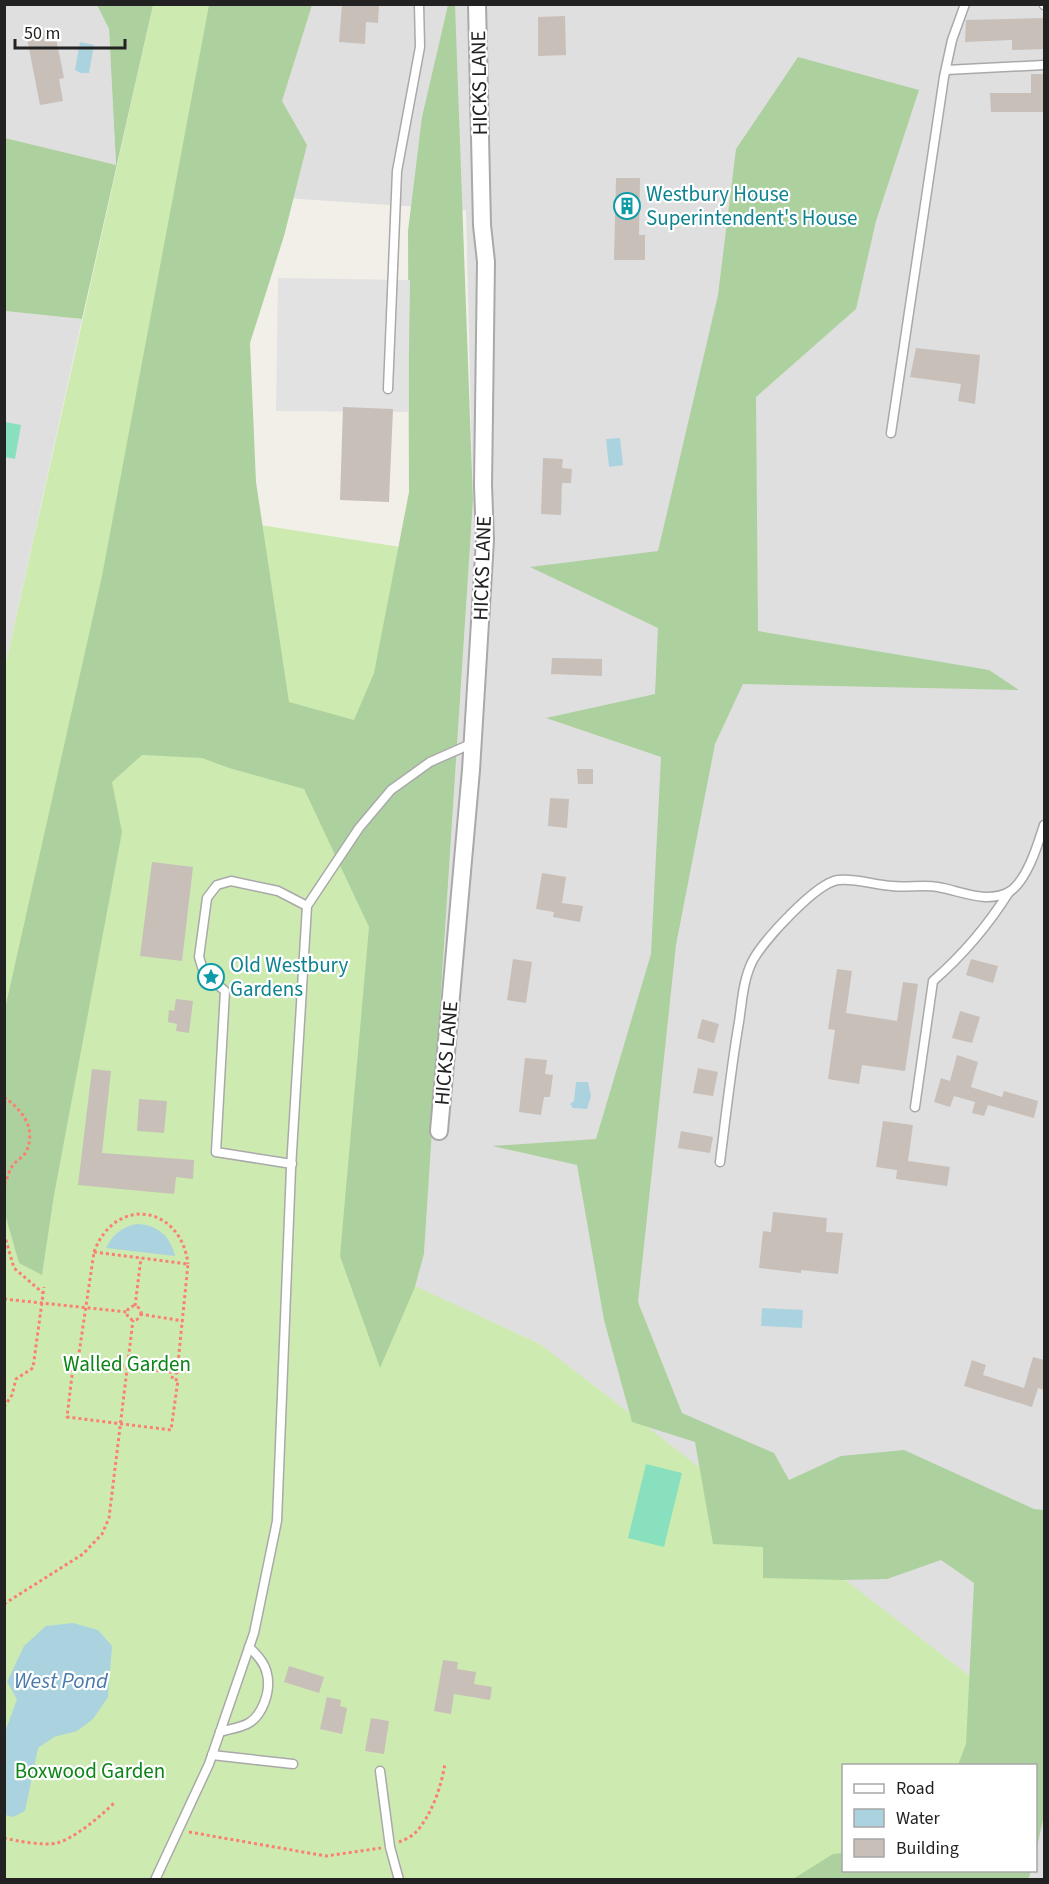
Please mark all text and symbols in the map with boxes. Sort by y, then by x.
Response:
scale bar [15,12,124,50]
text: 50 m [24,21,60,46]
street label: HICKS LANE [463,30,495,136]
place label: Westbury House Superintendent's House [646,179,858,233]
building icon: Westbury House Superintendent's House [612,191,642,221]
street label: HICKS LANE [465,515,499,621]
place label: Old Westbury Gardens [230,950,348,1004]
place icon: Old Westbury Gardens [196,962,226,992]
street label: HICKS LANE [426,999,466,1107]
park label: Walled Garden [63,1349,191,1379]
water label: West Pond [14,1665,109,1697]
park label: Boxwood Garden [15,1756,165,1786]
legend [842,1764,1037,1872]
text: Road [896,1776,935,1801]
text: Water [896,1806,940,1831]
text: Building [896,1836,959,1861]

